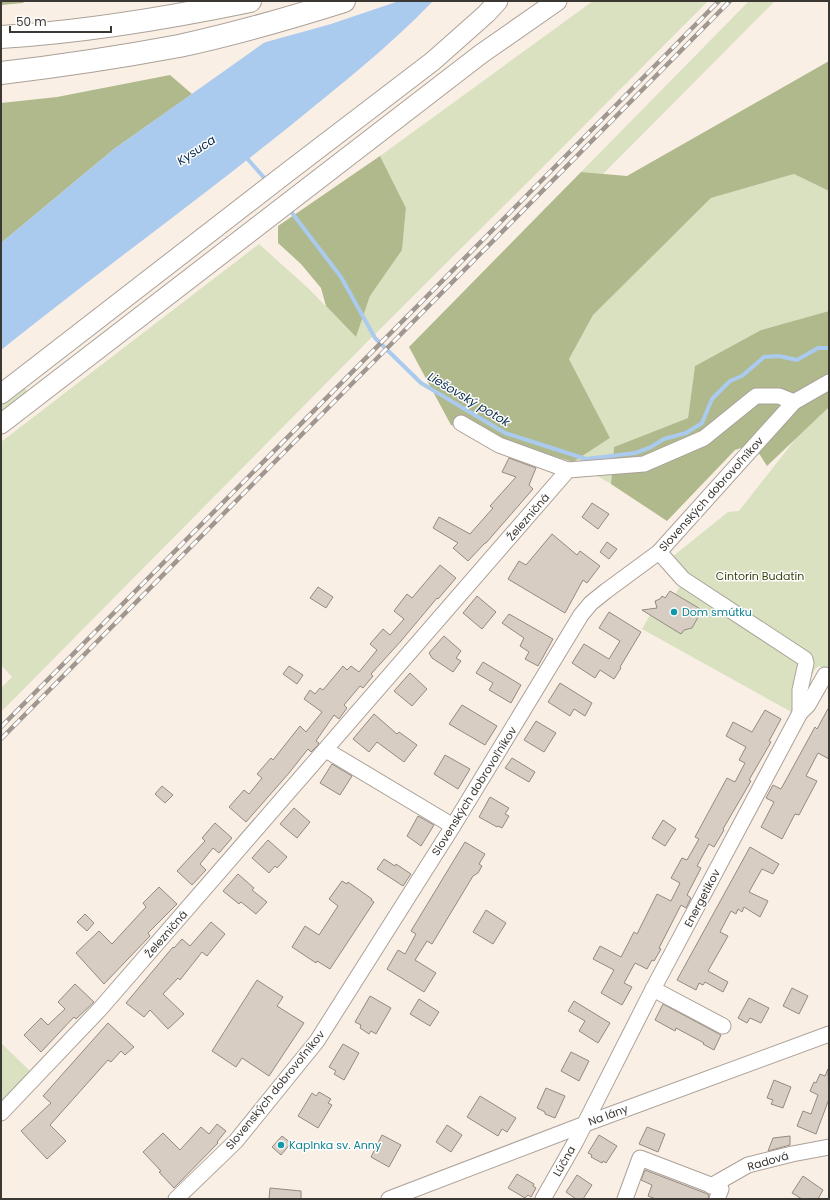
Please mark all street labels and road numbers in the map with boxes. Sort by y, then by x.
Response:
street label: Slovenských dobrovoľníkov [655,433,767,555]
street label: Železničná [503,490,553,544]
street label: Slovenských dobrovoľníkov [428,723,521,859]
street label: Energetikov [680,866,724,930]
street label: Železničná [141,907,191,961]
street label: Slovenských dobrovoľníkov [222,1026,329,1153]
street label: Na lány [586,1100,631,1130]
street label: Lúčna [549,1143,579,1179]
street label: Radová [746,1147,790,1175]

